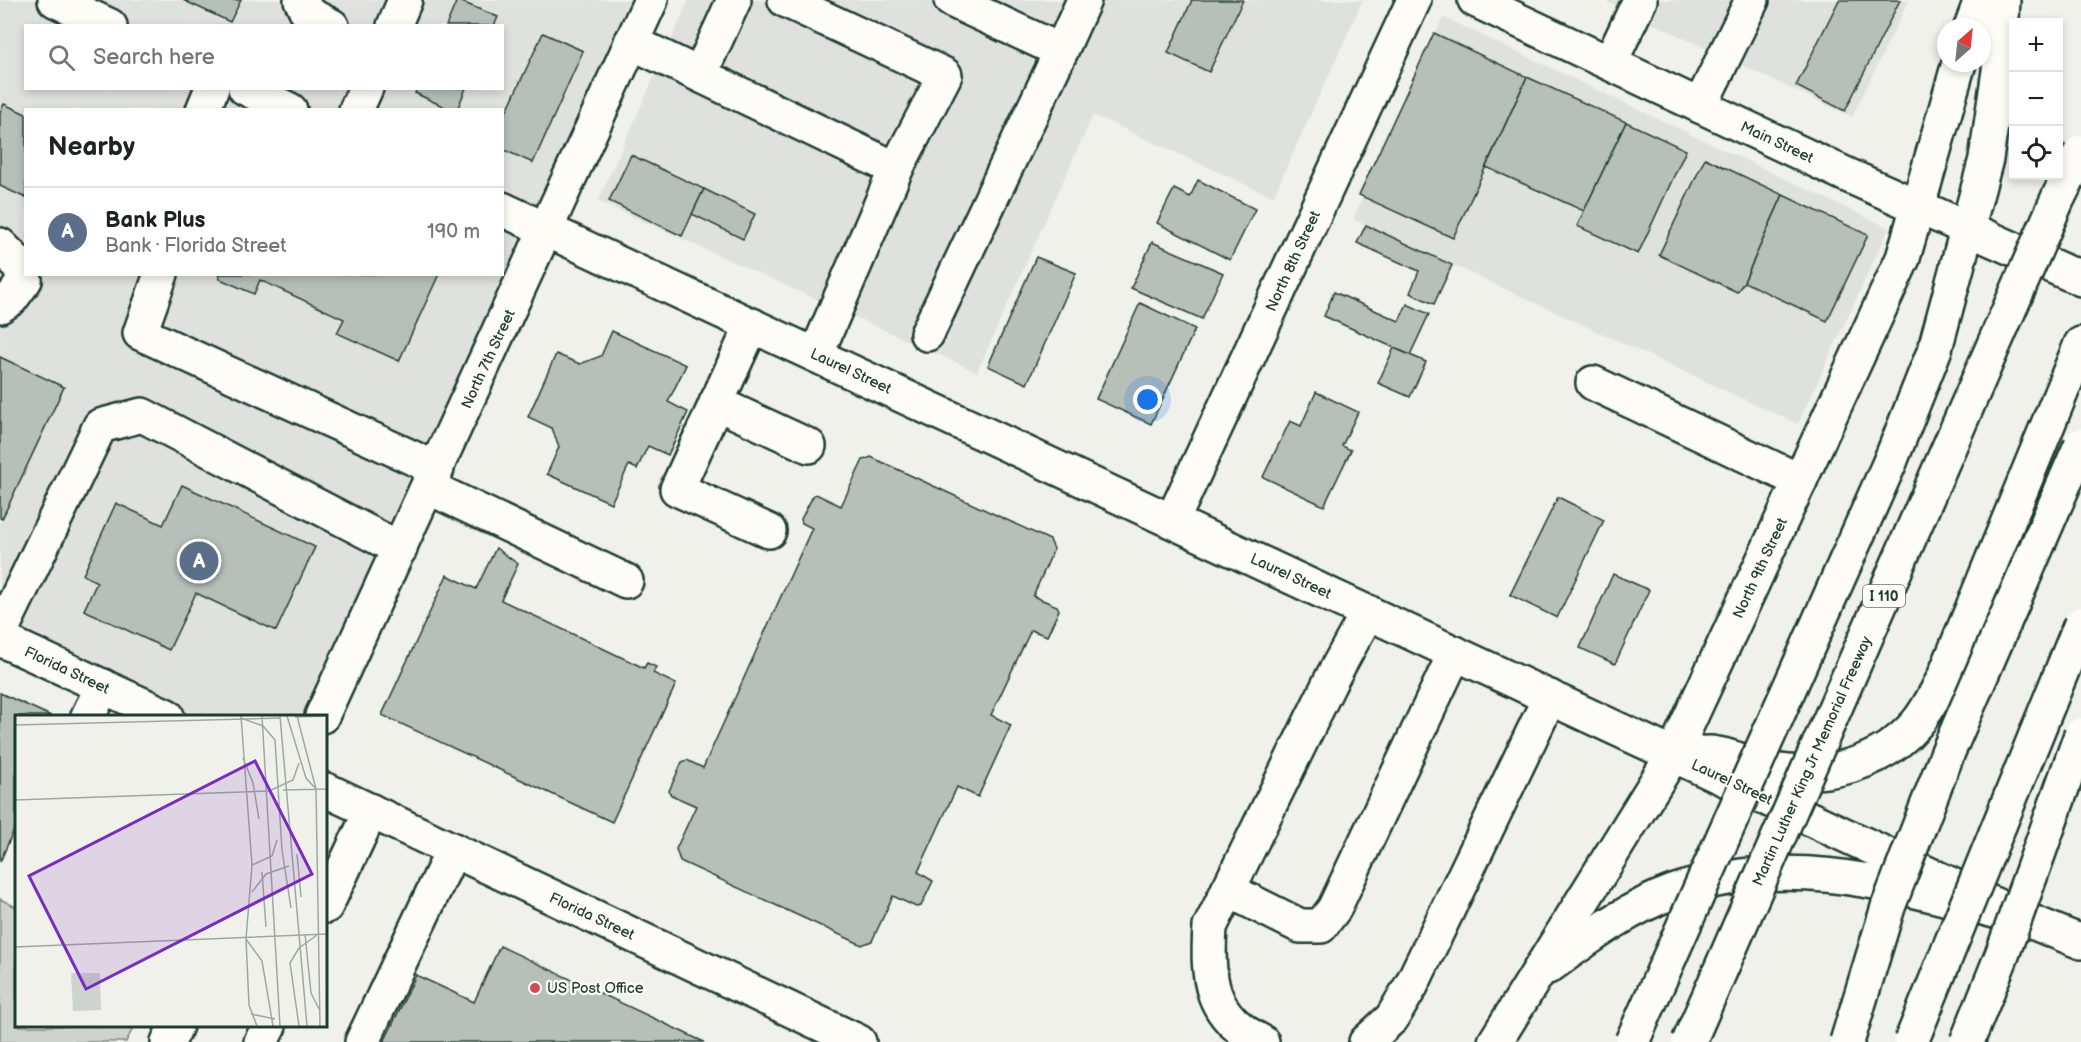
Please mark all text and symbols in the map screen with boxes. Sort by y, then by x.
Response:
north arrow [1937,18,1991,72]
map controls [2009,18,2063,180]
button: + [2009,18,2063,72]
search box [24,24,504,90]
icon: search [45,41,78,74]
text: Search here [93,44,215,71]
button: − [2009,72,2063,126]
street label: Main Street [1737,117,1817,168]
button: locate [2009,126,2063,180]
text: Nearby [48,132,135,163]
text: Bank Plus [105,207,205,234]
street label: North 8th Street [1262,207,1325,315]
text: A [61,220,74,244]
text: 190 m [427,220,480,244]
text: Bank · Florida Street [105,234,286,258]
street label: North 7th Street [457,306,520,412]
street label: Laurel Street [807,344,895,399]
your location [1133,385,1162,414]
street label: North 9th Street [1729,515,1792,622]
pin: A [180,538,218,584]
street label: Laurel Street [1247,549,1335,604]
road number: I 110 [1863,585,1905,607]
street label: Martin Luther King Jr Memorial Freeway [1749,633,1876,889]
street label: Florida Street [21,642,113,699]
inset map [15,715,327,1027]
street label: Laurel Street [1688,755,1776,810]
street label: Florida Street [546,888,638,945]
place label: US Post Office [547,979,644,998]
marker: US Post Office [528,981,542,995]

